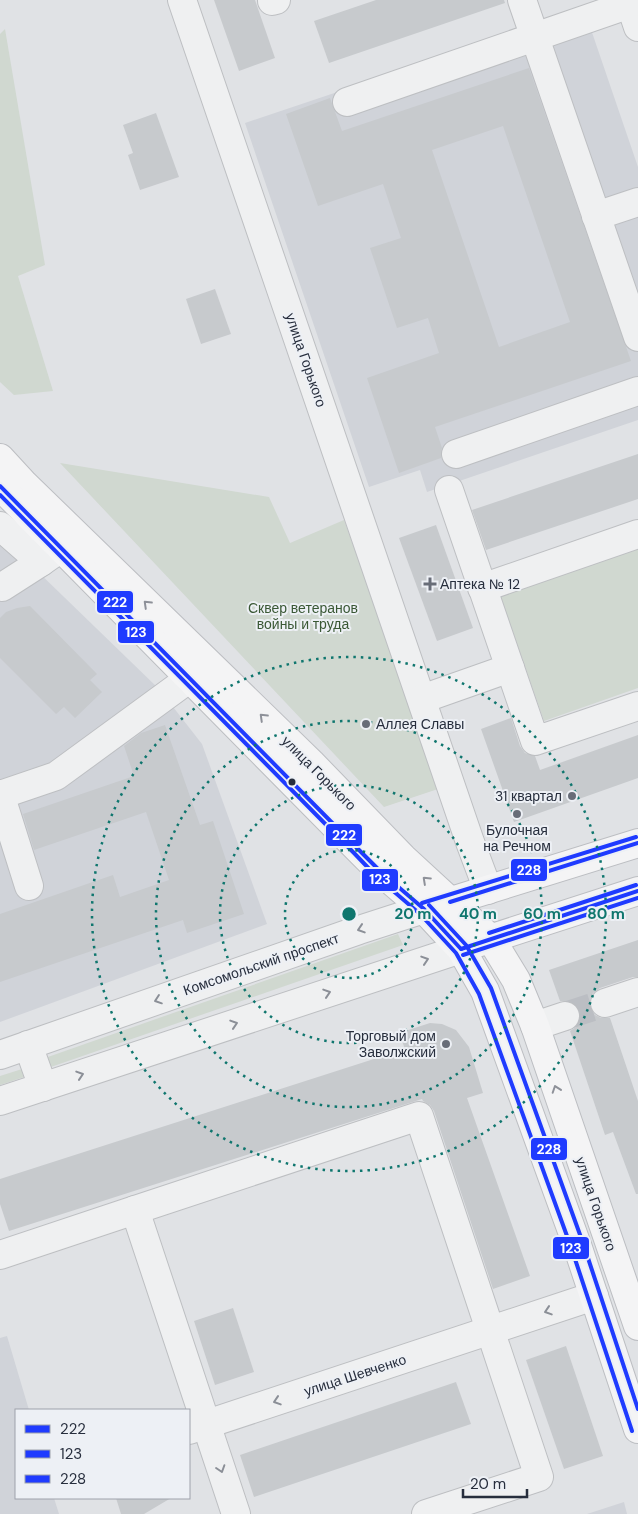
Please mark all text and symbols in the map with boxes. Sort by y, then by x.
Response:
street label: улица Горького [281,311,331,410]
place label: Аптека № 12 [440,575,520,593]
marker: Аптека № 12 [424,578,436,590]
line badge: 222 [96,590,134,614]
text: 222 [103,593,127,611]
park label: Сквер ветеранов войны и труда [248,599,358,633]
one-way arrow [144,601,153,610]
line badge: 123 [117,620,155,644]
text: 123 [125,623,147,641]
one-way arrow [260,714,269,723]
place label: Аллея Славы [376,715,464,733]
marker: Аллея Славы [360,718,372,730]
street label: улица Горького [278,732,360,814]
unlabelled marker [287,777,297,787]
place label: 31 квартал [495,787,562,805]
marker: 31 квартал [566,790,578,802]
marker: Булочная на Речном [511,808,523,820]
place label: Булочная на Речном [483,821,551,855]
line badge: 222 [325,823,363,847]
text: 222 [332,826,356,844]
line badge: 228 [510,858,548,882]
text: 228 [517,861,542,879]
line badge: 123 [361,868,399,892]
text: 123 [369,870,391,888]
one-way arrow [423,877,432,886]
text: 20 m [395,904,431,924]
text: 40 m [459,904,497,924]
text: 60 m [523,904,561,924]
text: 80 m [587,904,625,924]
centre of rings [340,905,358,923]
one-way arrow [357,924,366,934]
street label: Комсомольский проспект [181,929,342,999]
one-way arrow [421,956,429,966]
one-way arrow [322,989,331,999]
one-way arrow [154,994,163,1004]
one-way arrow [229,1020,238,1030]
place label: Торговый дом Заволжский [346,1027,436,1061]
marker: Торговый дом Заволжский [440,1038,452,1050]
one-way arrow [75,1071,83,1081]
one-way arrow [552,1085,562,1094]
line badge: 228 [530,1137,568,1161]
text: 228 [537,1140,562,1158]
street label: улица Горького [571,1155,621,1254]
line badge: 123 [552,1236,590,1260]
text: 123 [560,1239,582,1257]
one-way arrow [544,1306,552,1316]
street label: улица Шевченко [302,1350,409,1400]
one-way arrow [273,1395,282,1405]
legend [15,1409,190,1499]
text: 222 [60,1419,86,1439]
text: 123 [60,1444,82,1464]
one-way arrow [216,1464,226,1473]
scale bar [463,1466,527,1498]
text: 228 [60,1469,86,1489]
text: 20 m [470,1474,506,1494]

